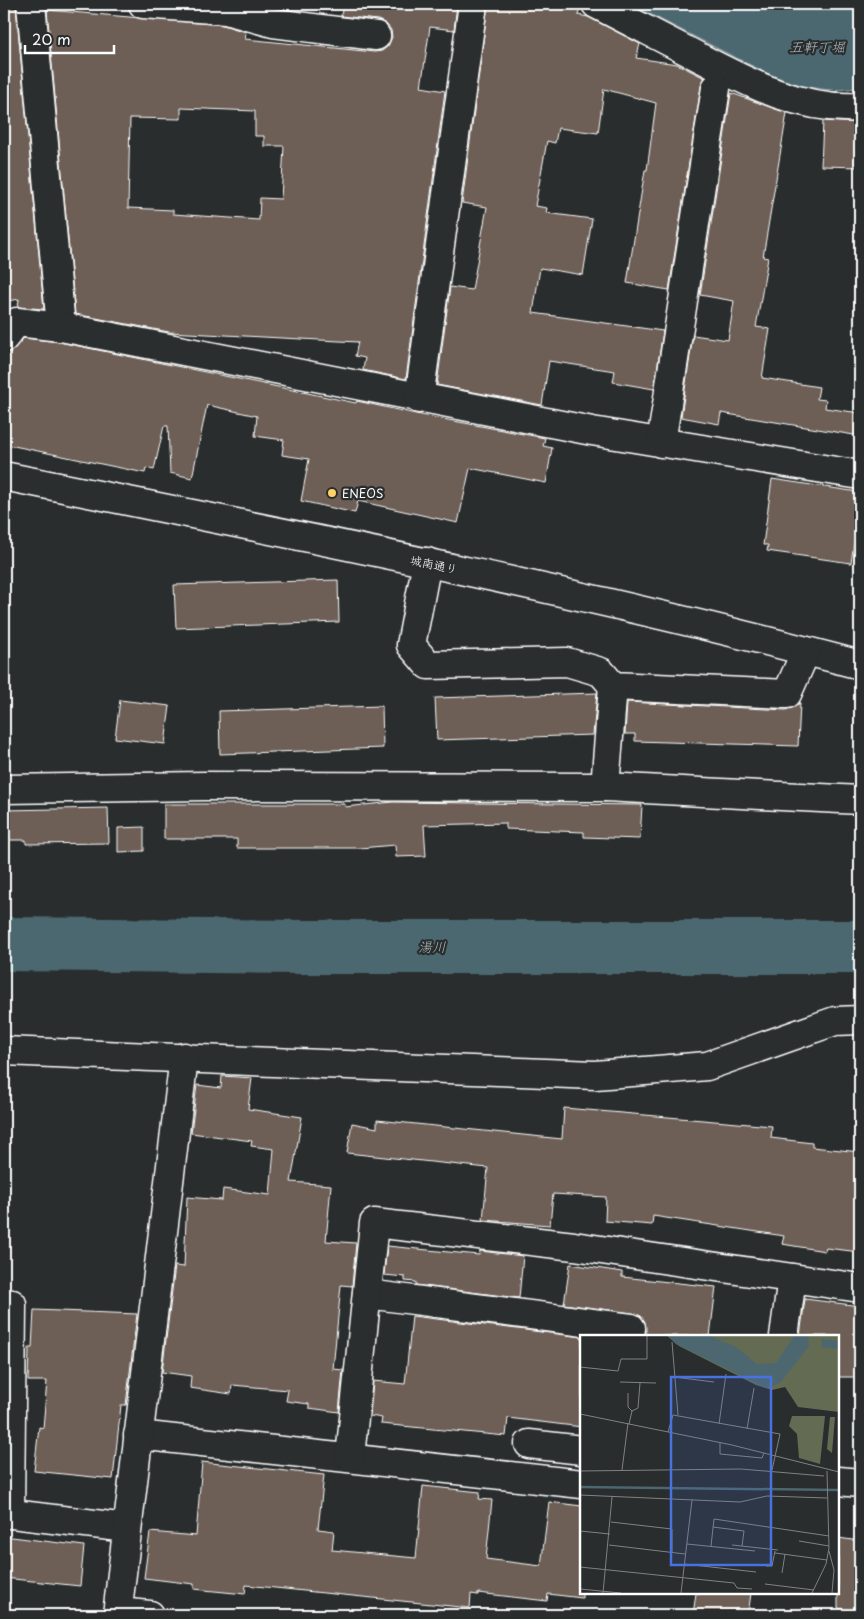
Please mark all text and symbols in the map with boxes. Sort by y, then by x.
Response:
scale bar [25,22,114,54]
text: 20 m [32,27,71,50]
water label: 五軒丁堀 [789,36,846,57]
place label: ENEOS [342,484,383,502]
marker: ENEOS [326,487,338,499]
street label: 城南通り [409,550,459,578]
water label: 湯川 [418,936,446,957]
inset map [580,1335,839,1594]

